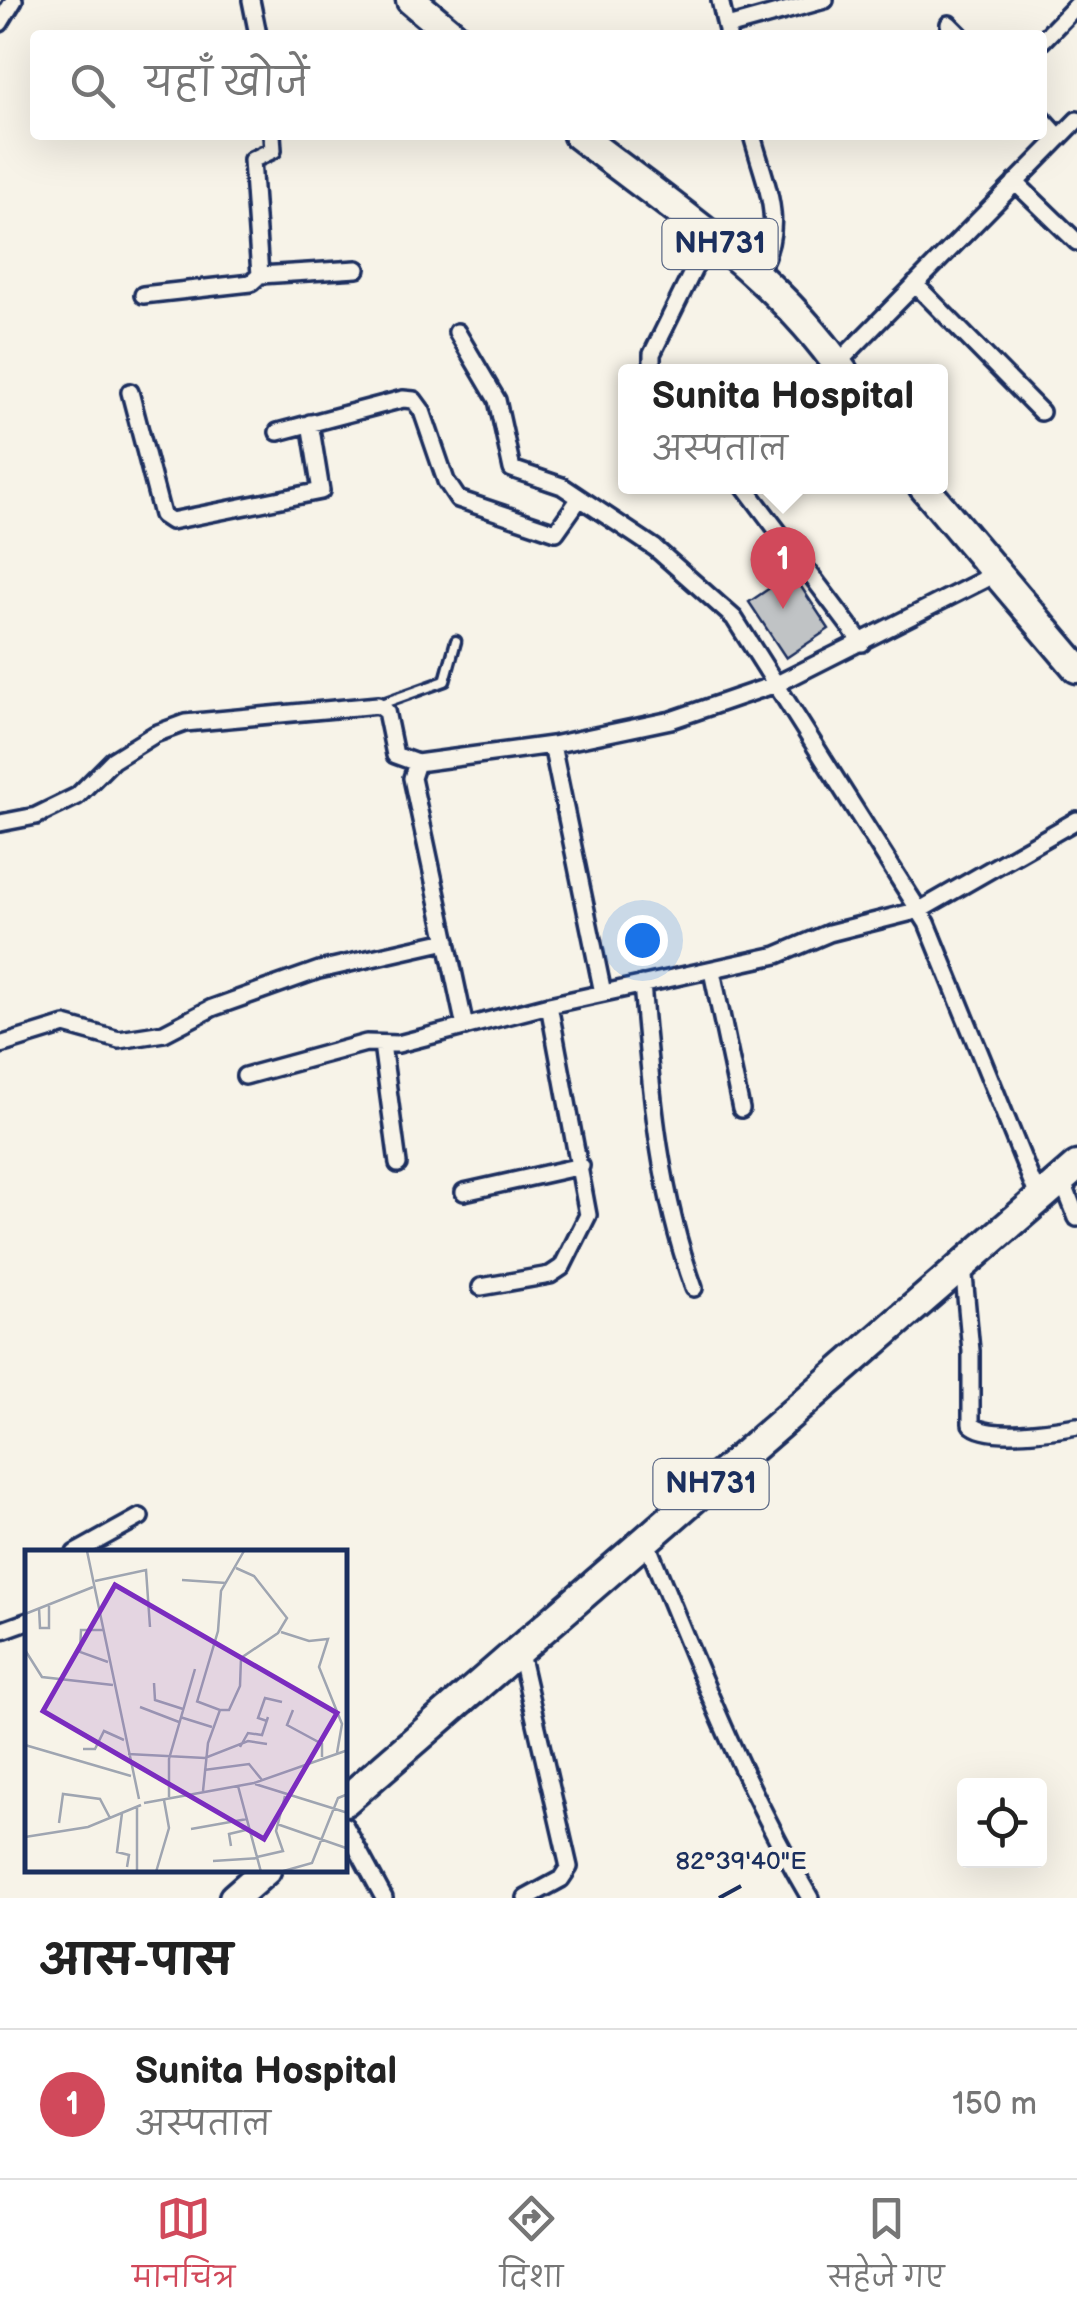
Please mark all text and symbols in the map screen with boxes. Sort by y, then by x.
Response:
search box [30,30,1047,140]
icon: search [65,58,120,113]
text: यहाँ खोजें [145,61,309,106]
road number: NH731 [662,219,778,269]
popup [618,364,948,494]
text: Sunita Hospital [652,374,914,419]
text: अस्पताल [652,431,788,470]
pin: 1 [750,526,816,609]
your location [617,915,668,966]
road number: NH731 [654,1459,768,1509]
inset map [25,1550,348,1873]
map controls [957,1778,1047,1868]
button: locate [957,1778,1047,1868]
text: 82°39'40"E [675,1846,807,1877]
text: आस-पास [40,1936,232,1987]
text: Sunita Hospital [135,2049,397,2094]
text: 1 [66,2085,79,2124]
text: 150 m [952,2085,1037,2124]
text: अस्पताल [135,2106,271,2145]
tab: मानचित्र [132,2191,235,2308]
tab: दिशा [500,2191,563,2308]
tab: सहेजे गए [828,2191,945,2308]

